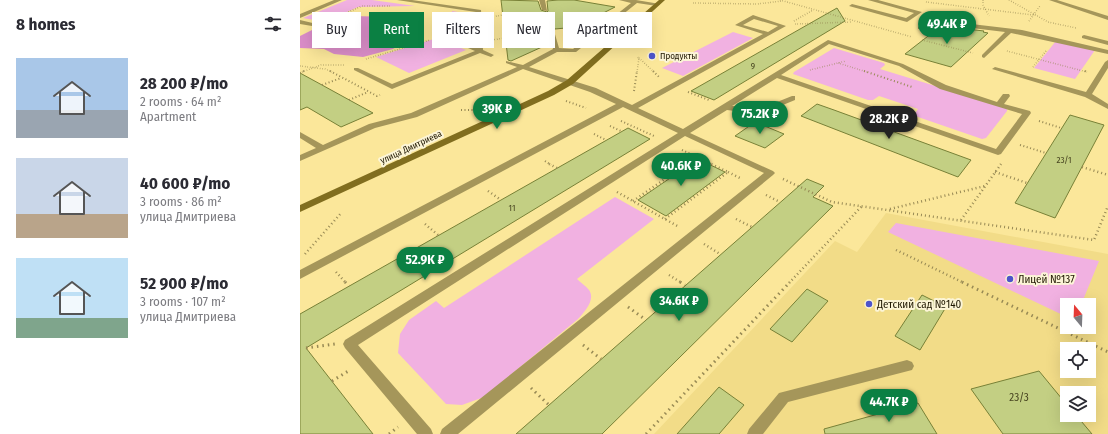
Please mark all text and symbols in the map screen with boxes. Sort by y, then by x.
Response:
pin: 49.4K ₽ [910,11,984,45]
chip: Buy [312,12,361,48]
chip: Rent [369,12,424,48]
chip: Filters [432,12,494,48]
chip: New [502,12,555,48]
chip: Apartment [563,12,652,48]
icon: filters [262,13,284,35]
text: 8 homes [16,14,76,35]
text: 49.4K ₽ [927,16,967,31]
marker: Продукты [647,51,657,61]
place label: Продукты [660,51,697,61]
house number: 9 [751,61,755,71]
text: 28 200 ₽/mo [140,73,228,94]
icon: home [48,74,96,122]
text: 2 rooms · 64 m² [140,94,221,109]
pin: 39K ₽ [469,96,525,130]
text: 39K ₽ [482,101,512,116]
pin: 75.2K ₽ [723,101,797,135]
text: 75.2K ₽ [741,106,779,121]
pin: 28.2K ₽ [852,106,926,140]
text: Apartment [140,109,196,124]
text: 28.2K ₽ [869,111,909,126]
street label: улица Дмитриева [379,128,444,166]
pin: 40.6K ₽ [644,153,718,187]
house number: 23/1 [1056,155,1072,165]
text: 40.6K ₽ [661,158,701,173]
text: 40 600 ₽/mo [140,173,230,194]
icon: home [48,174,96,222]
text: 3 rooms · 86 m² [140,194,222,209]
house number: 11 [509,203,515,213]
text: улица Дмитриева [140,209,236,224]
pin: 52.9K ₽ [388,247,462,281]
text: 52.9K ₽ [406,252,444,267]
text: 52 900 ₽/mo [140,273,228,294]
place label: Лицей №137 [1018,273,1075,286]
icon: home [48,274,96,322]
marker: Лицей №137 [1005,274,1015,284]
pin: 34.6K ₽ [642,288,716,322]
text: 34.6K ₽ [659,293,699,308]
text: 3 rooms · 107 m² [140,294,226,309]
place label: Детский сад №140 [876,298,962,311]
north arrow [1060,298,1096,334]
map controls [1060,298,1096,422]
marker: Детский сад №140 [864,299,874,309]
text: улица Дмитриева [140,309,236,324]
button: locate [1060,342,1096,378]
button: layers [1060,386,1096,422]
pin: 44.7K ₽ [852,389,926,423]
house number: 23/3 [1009,391,1029,404]
text: 44.7K ₽ [869,394,909,409]

